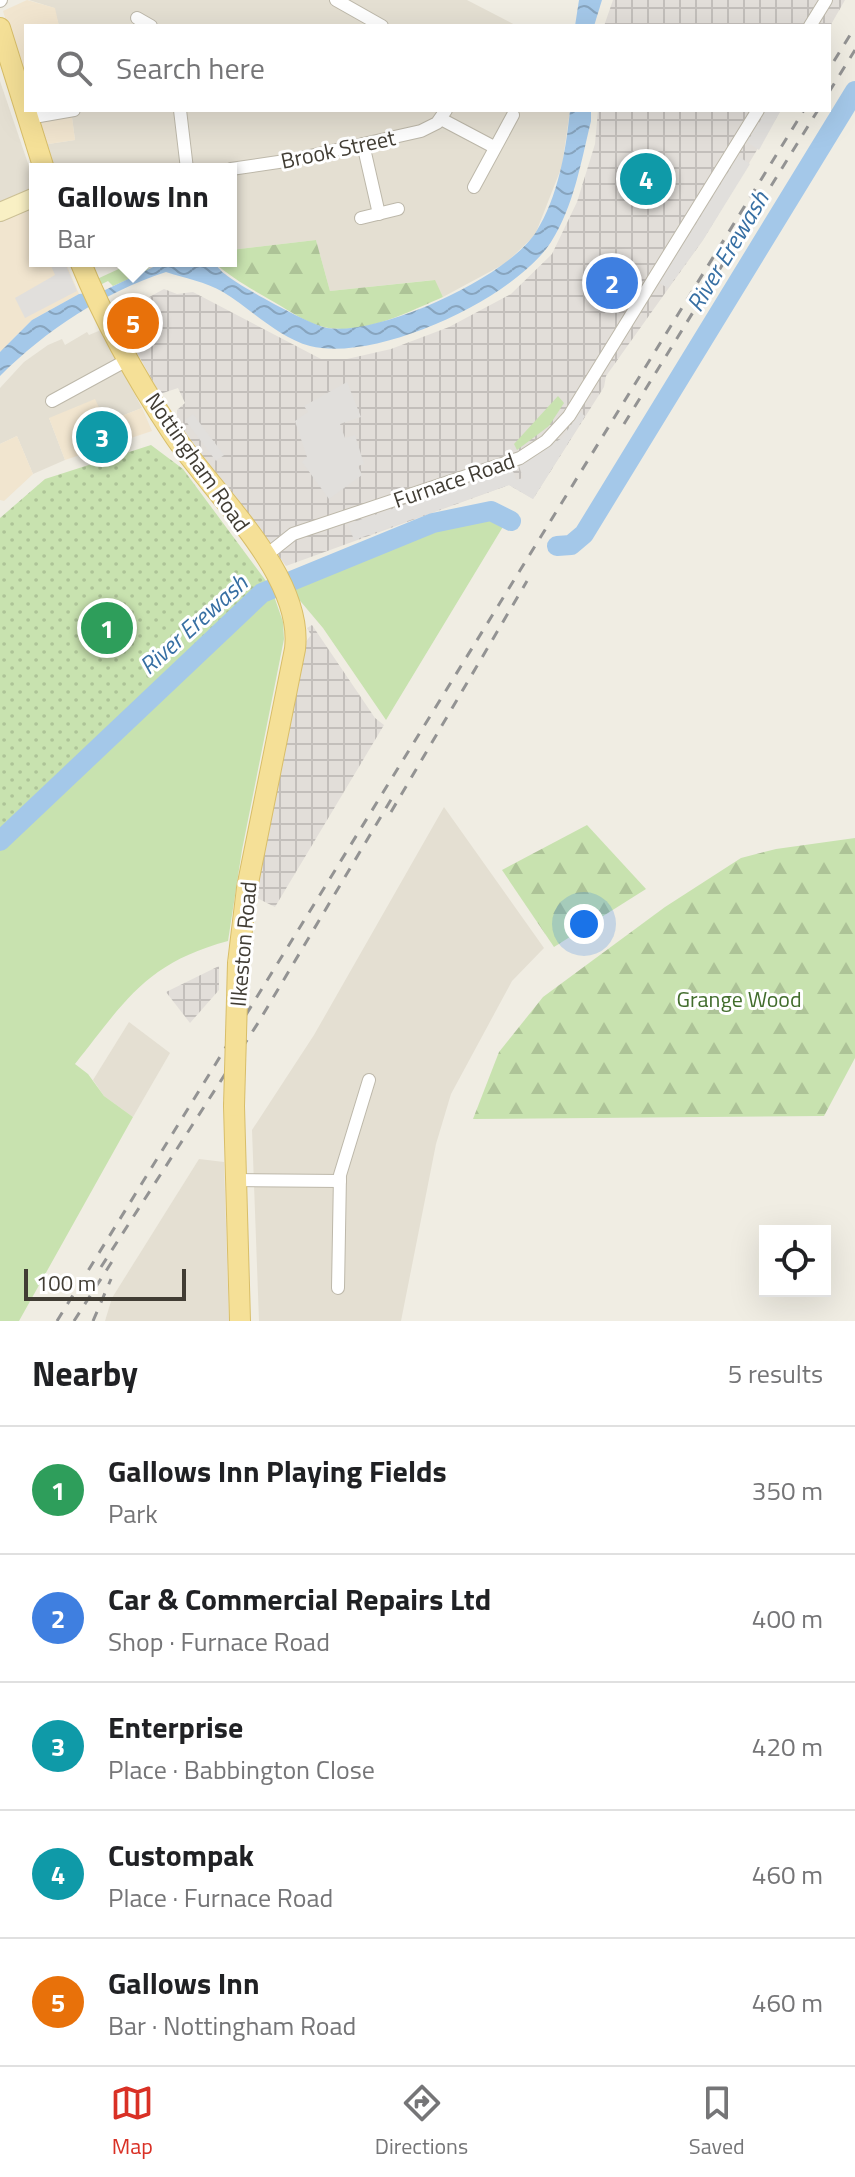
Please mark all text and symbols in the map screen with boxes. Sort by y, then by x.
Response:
search box [24,24,831,112]
text: Search here [116,45,265,91]
icon: search [52,46,96,90]
street label: Brook Street [278,120,399,178]
pin: 4 [620,149,672,209]
popup [29,163,237,267]
text: Gallows Inn [57,173,209,219]
water label: River Erewash [677,183,778,318]
text: Bar [57,219,95,258]
pin: 2 [586,253,638,313]
pin: 5 [107,293,159,353]
street label: Nottingham Road [137,385,259,539]
pin: 3 [76,407,128,467]
street label: Furnace Road [389,443,519,517]
water label: River Erewash [131,565,256,683]
pin: 1 [81,598,133,658]
street label: Ilkeston Road [221,880,265,1008]
your location [564,904,604,944]
park label: Grange Wood [676,982,802,1016]
map controls [759,1225,831,1297]
button: locate [759,1225,831,1297]
scale bar [24,1265,186,1301]
text: 100 m [36,1266,96,1300]
text: Nearby [32,1347,138,1399]
text: 5 results [728,1354,823,1393]
text: Gallows Inn Playing Fields [108,1448,447,1494]
text: 1 [51,1471,65,1510]
text: 350 m [752,1471,823,1510]
text: Park [108,1494,158,1533]
text: Car & Commercial Repairs Ltd [108,1576,491,1622]
text: 2 [51,1599,65,1638]
text: 400 m [752,1599,823,1638]
text: Shop · Furnace Road [108,1622,330,1661]
text: Enterprise [108,1704,243,1750]
text: 3 [51,1727,65,1766]
text: 420 m [752,1727,823,1766]
text: Place · Babbington Close [108,1750,375,1789]
text: Custompak [108,1832,254,1878]
text: 4 [51,1855,65,1894]
text: 460 m [752,1855,823,1894]
text: Place · Furnace Road [108,1878,333,1917]
text: Gallows Inn [108,1960,260,2006]
text: 5 [51,1983,65,2022]
text: 460 m [752,1983,823,2022]
text: Bar · Nottingham Road [108,2006,356,2045]
tab: Map [110,2081,154,2163]
tab: Directions [375,2081,468,2163]
tab: Saved [689,2081,745,2163]

